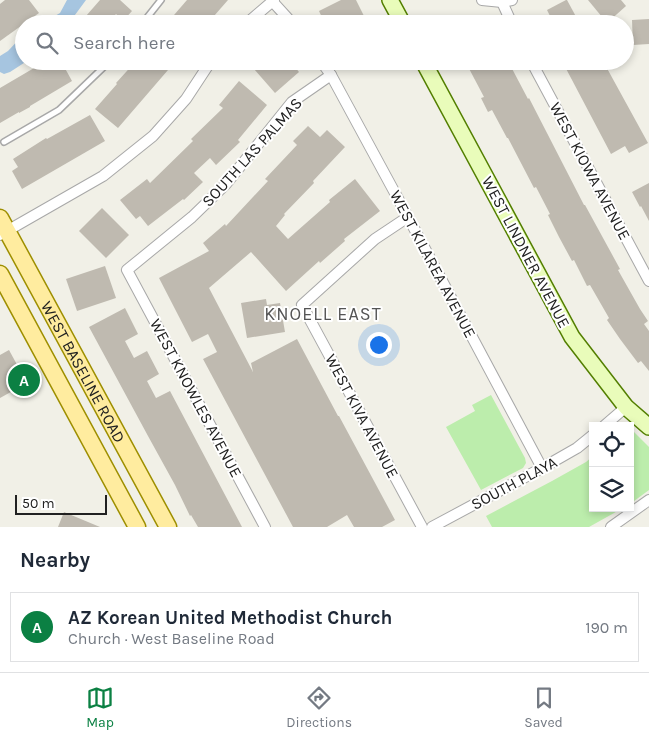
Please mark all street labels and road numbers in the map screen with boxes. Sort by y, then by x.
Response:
street label: SOUTH LAS PALMAS [198,93,306,211]
street label: WEST KIOWA AVENUE [546,99,634,243]
street label: WEST LINDNER AVENUE [478,173,574,331]
street label: WEST KILAREA AVENUE [386,187,480,341]
street label: WEST BASELINE ROAD [37,298,130,446]
street label: WEST KNOWLES AVENUE [146,315,246,481]
street label: WEST KIVA AVENUE [321,351,403,481]
street label: SOUTH PLAYA [468,452,560,514]

